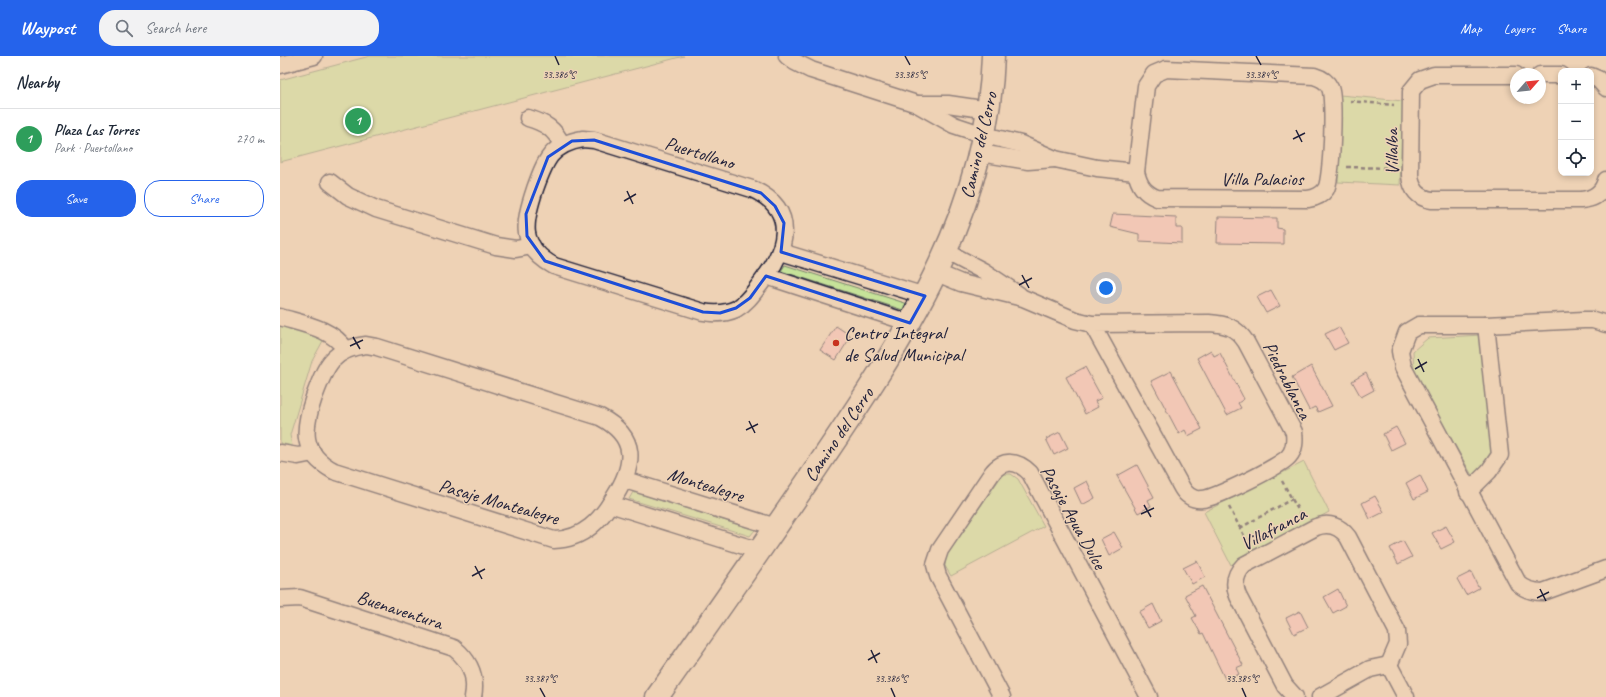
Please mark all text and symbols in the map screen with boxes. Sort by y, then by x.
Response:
search box [99,10,379,46]
text: Waypost [20,16,75,40]
icon: search [113,17,135,39]
text: Search here [145,19,206,38]
text: Map [1460,20,1482,37]
text: Layers [1504,20,1535,37]
text: Share [1557,20,1586,37]
text: 33.386°S [543,68,577,81]
text: 33.385°S [894,68,928,81]
text: 33.384°S [1245,68,1279,81]
north arrow [1510,68,1546,104]
map controls [1558,68,1594,176]
button: + [1558,68,1594,104]
text: Nearby [16,72,59,93]
street label: Camino del Cerro [955,88,1003,201]
button: − [1558,104,1594,140]
pin: 1 [345,106,371,136]
text: Plaza Las Torres [54,121,139,140]
street label: Villalba [1380,126,1404,175]
text: 1 [26,131,32,147]
text: 270 m [236,131,264,147]
street label: Puertollano [662,131,739,176]
text: Park · Puertollano [54,140,132,156]
button: locate [1558,140,1594,176]
street label: Villa Palacios [1221,167,1305,191]
button: Save [16,180,136,217]
button: Share [144,180,264,217]
your location [1096,278,1116,298]
place label: Centro Integral de Salud Municipal [844,321,967,367]
marker: Centro Integral de Salud Municipal [831,338,841,348]
street label: Piedrablanca [1257,338,1317,424]
street label: Camino del Cerro [799,382,880,486]
street label: Pasaje Agua Dulce [1035,461,1112,575]
street label: Montealegre [665,462,748,508]
street label: Pasaje Montealegre [436,473,563,531]
street label: Villafranca [1236,501,1312,556]
street label: Buenaventura [354,585,448,636]
text: 33.387°S [524,672,558,685]
text: 33.386°S [875,672,909,685]
text: 33.385°S [1226,672,1260,685]

